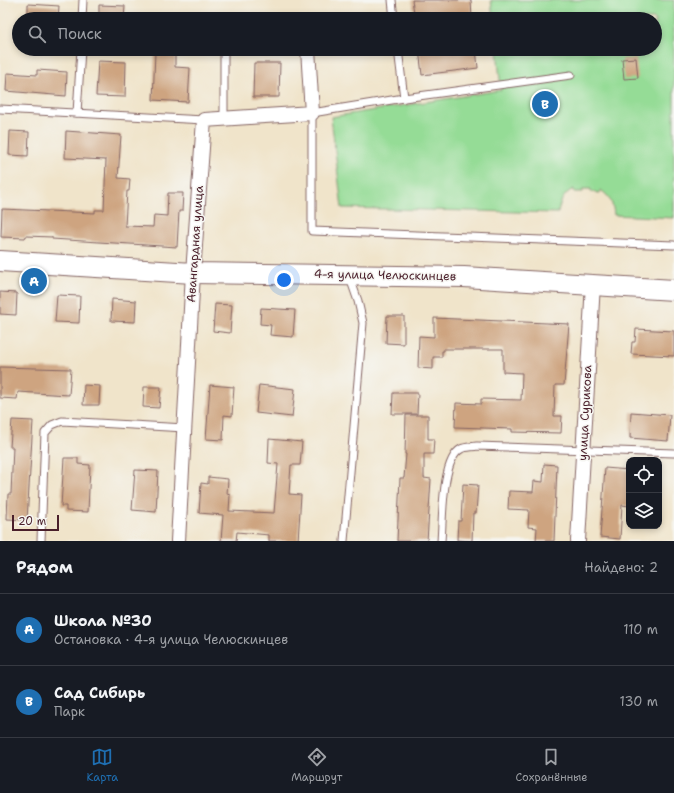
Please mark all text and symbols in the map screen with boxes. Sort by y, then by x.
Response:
search box [12,12,662,56]
icon: search [26,23,48,45]
text: Поиск [58,24,102,44]
pin: B [532,89,558,119]
street label: Авангардная улица [183,185,207,303]
pin: A [21,266,47,296]
street label: 4-я улица Челюскинцев [314,266,456,284]
your location [274,270,294,290]
street label: улица Сурикова [575,364,596,461]
map controls [626,457,662,529]
button: locate [626,457,662,493]
button: layers [626,493,662,529]
scale bar [12,513,59,532]
text: 20 m [18,514,46,529]
text: Рядом [16,556,73,578]
text: Найдено: 2 [584,559,658,576]
text: Школа №30 [54,611,152,631]
text: A [24,621,34,638]
text: 110 m [623,621,658,638]
text: Остановка · 4-я улица Челюскинцев [54,631,288,648]
text: Сад Сибирь [54,683,145,703]
text: B [25,693,33,710]
text: 130 m [620,693,658,710]
text: Парк [54,703,85,720]
tab: Карта [87,746,118,785]
tab: Маршрут [291,746,342,785]
tab: Сохранённые [516,746,587,785]

